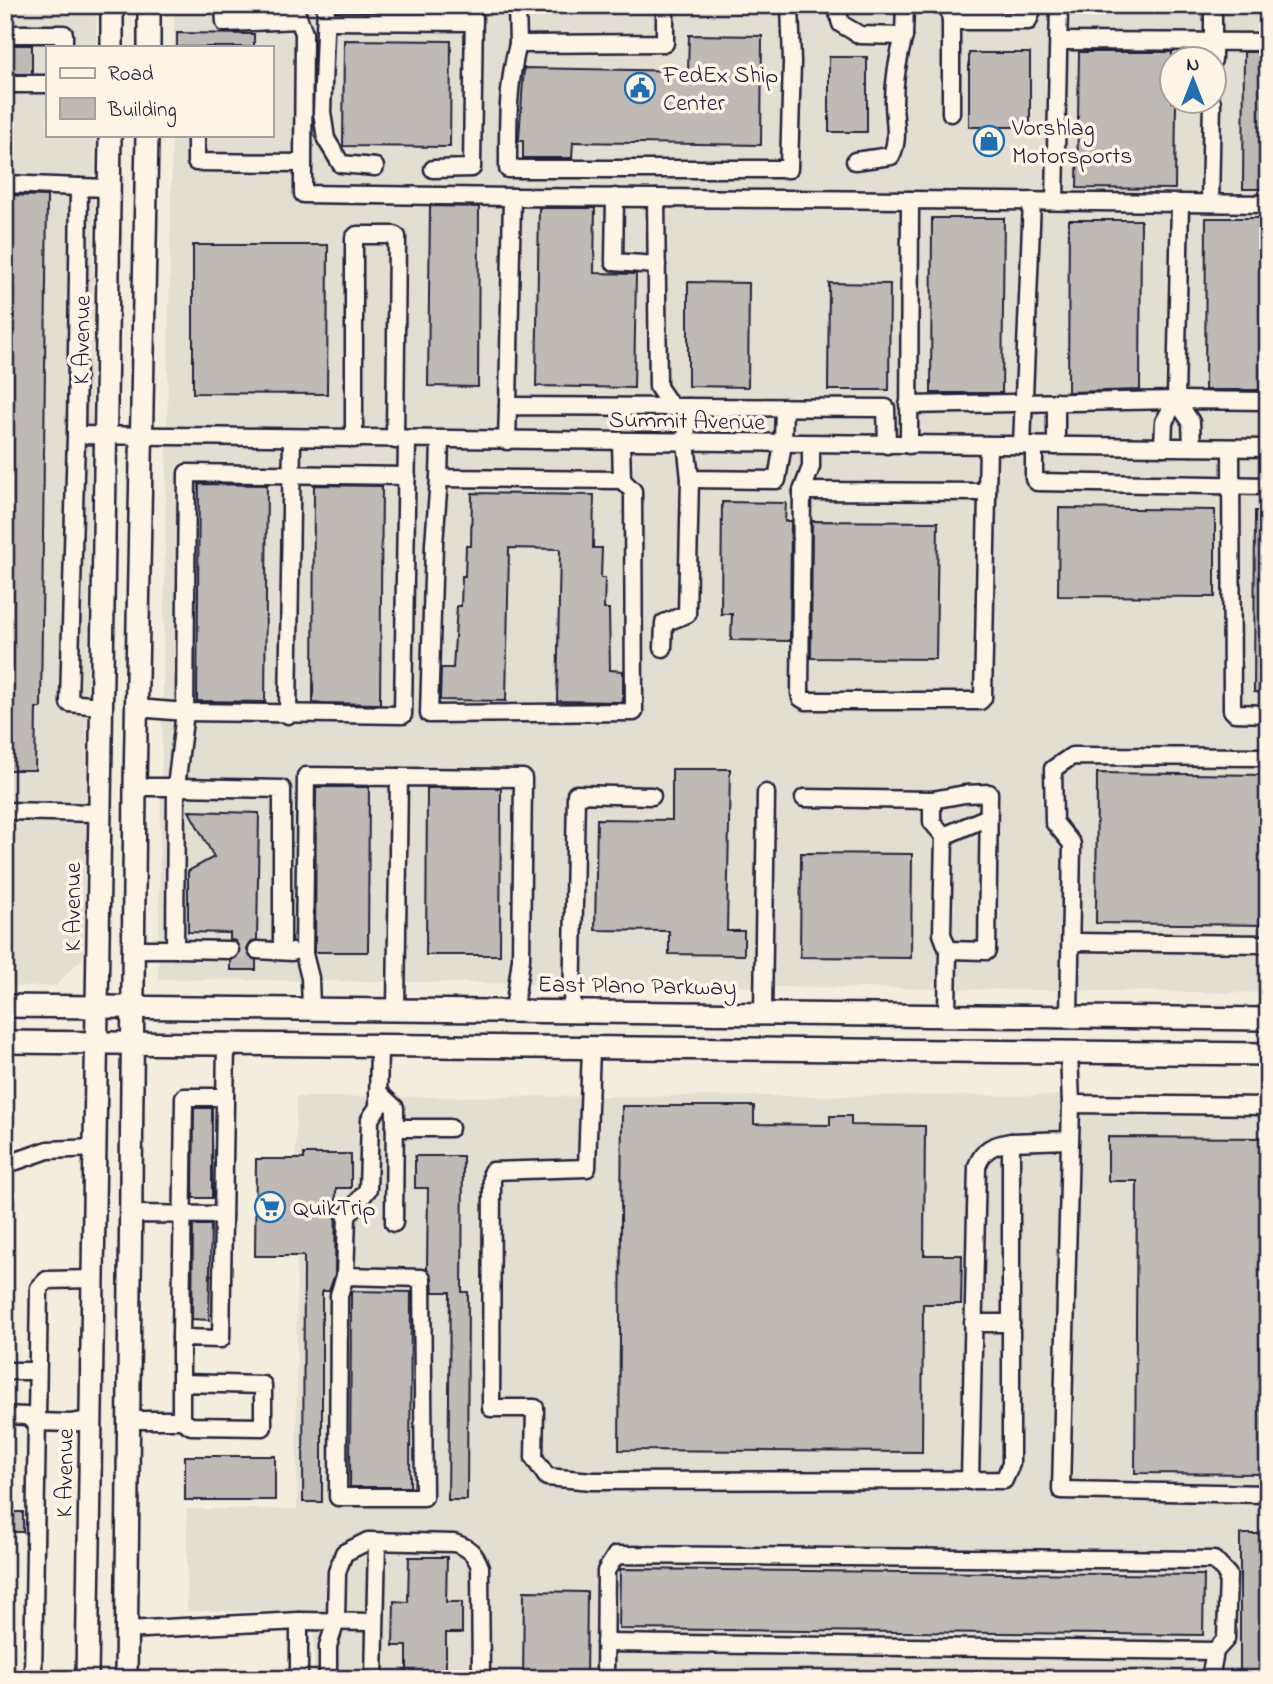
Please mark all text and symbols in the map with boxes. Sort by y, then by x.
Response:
legend [46,46,273,136]
north arrow [1158,46,1228,116]
text: N [1187,52,1200,79]
place label: FedEx Ship Center [662,59,778,122]
text: Road [108,60,154,90]
public building icon: FedEx Ship Center [623,71,657,105]
text: Building [107,96,177,128]
place label: Vorshlag Motorsports [1011,112,1133,175]
shop icon: Vorshlag Motorsports [972,124,1006,158]
street label: K Avenue [65,295,102,385]
street label: Summit Avenue [608,404,766,441]
street label: K Avenue [57,862,92,952]
street label: East Plano Parkway [537,968,737,1008]
supermarket icon: QuikTrip [253,1190,287,1224]
place label: QuikTrip [293,1192,376,1227]
street label: K Avenue [48,1428,85,1518]

